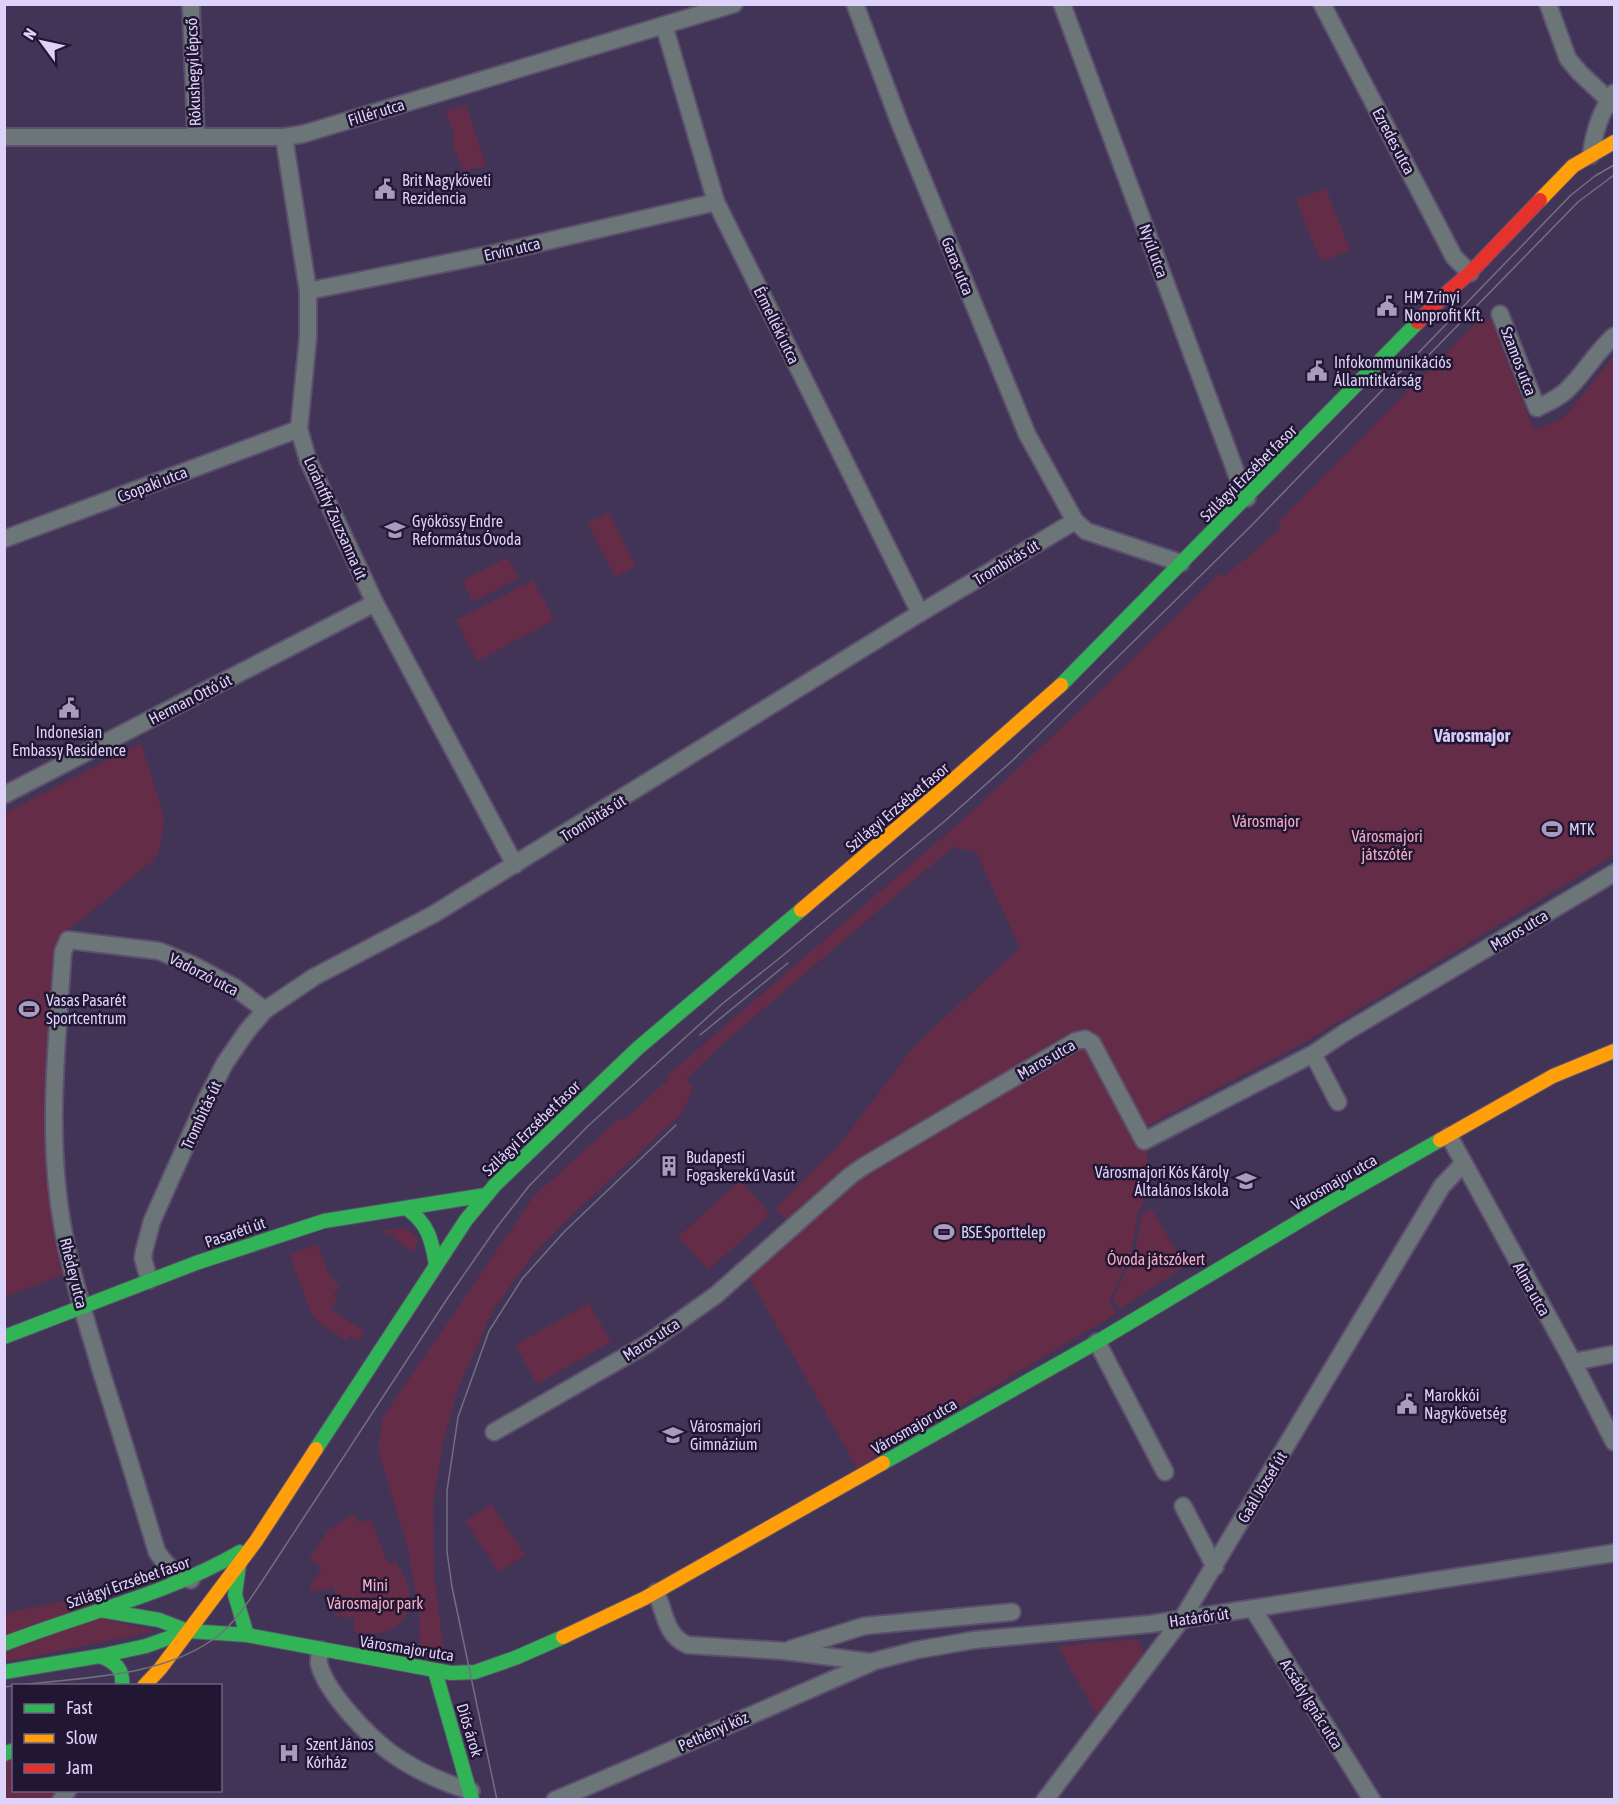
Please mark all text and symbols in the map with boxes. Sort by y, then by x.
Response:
north arrow [12,12,72,72]
street label: Rókushegyi lépcső [182,18,205,126]
text: N [19,25,40,43]
street label: Fillér utca [346,95,406,129]
street label: Ezredes utca [1369,105,1419,177]
place label: Brit Nagyköveti Rezidencia [402,171,491,207]
public building icon: Brit Nagyköveti Rezidencia [373,177,397,201]
street label: Nyúl utca [1135,222,1172,281]
street label: Ervin utca [482,234,542,264]
street label: Garas utca [938,234,978,298]
street label: Érmelléki utca [751,283,803,367]
place label: HM Zrínyi Nonprofit Kft. [1404,288,1483,325]
public building icon: HM Zrínyi Nonprofit Kft. [1375,294,1399,318]
street label: Szamos utca [1498,324,1540,398]
place label: Infokommunikációs Államtitkárság [1334,353,1452,390]
public building icon: Infokommunikációs Államtitkárság [1305,359,1329,383]
street label: Szilágyi Erzsébet fasor [1196,421,1301,526]
street label: Lorántffy Zsuzsanna út [300,454,371,583]
street label: Csopaki utca [115,462,190,506]
place label: Gyökössy Endre Református Óvoda [412,512,521,548]
school or university icon: Gyökössy Endre Református Óvoda [383,518,407,542]
street label: Trombitás út [970,535,1042,589]
street label: Herman Ottó út [146,670,235,728]
public building icon: Indonesian Embassy Residence [57,696,81,720]
place label: Indonesian Embassy Residence [12,723,126,760]
district label: Városmajor [1433,725,1511,746]
street label: Szilágyi Erzsébet fasor [842,759,953,856]
street label: Trombitás út [557,791,629,845]
park label: Városmajor [1232,812,1300,831]
sports icon: MTK [1540,817,1564,841]
place label: MTK [1569,820,1595,838]
park label: Városmajori játszótér [1351,827,1423,864]
street label: Maros utca [1487,906,1551,954]
street label: Vadorzó utca [166,949,242,999]
place label: Vasas Pasarét Sportcentrum [46,991,127,1028]
sports icon: Vasas Pasarét Sportcentrum [17,997,41,1021]
street label: Maros utca [1014,1035,1078,1083]
street label: Szilágyi Erzsébet fasor [478,1077,584,1180]
street label: Trombitás út [177,1078,225,1152]
place label: Budapesti Fogaskerekű Vasút [686,1148,795,1185]
street label: Városmajor utca [1288,1150,1380,1214]
building icon: Budapesti Fogaskerekű Vasút [657,1154,681,1178]
place label: Városmajori Kós Károly Általános Iskola [1095,1163,1229,1199]
school or university icon: Városmajori Kós Károly Általános Iskola [1234,1169,1258,1193]
street label: Pasaréti út [202,1213,268,1251]
sports icon: BSE Sporttelep [932,1220,956,1244]
place label: BSE Sporttelep [961,1223,1046,1242]
street label: Rhédey utca [56,1236,91,1310]
park label: Óvoda játszókert [1107,1250,1205,1269]
street label: Alma utca [1510,1259,1554,1319]
street label: Maros utca [619,1314,683,1364]
place label: Marokkói Nagykövetség [1424,1386,1507,1423]
public building icon: Marokkói Nagykövetség [1395,1392,1419,1416]
street label: Városmajor utca [868,1394,960,1458]
place label: Városmajori Gimnázium [690,1417,761,1453]
school or university icon: Városmajori Gimnázium [661,1423,685,1447]
street label: Gaál József út [1234,1448,1290,1526]
street label: Szilágyi Erzsébet fasor [64,1552,192,1612]
park label: Mini Városmajor park [327,1576,423,1613]
street label: Határőr út [1168,1604,1230,1630]
street label: Városmajor utca [358,1632,455,1665]
street label: Acsády Ignác utca [1276,1656,1347,1753]
legend [12,1684,222,1792]
text: Fast [66,1697,93,1718]
street label: Diós árok [453,1701,487,1759]
street label: Pethényi köz [675,1708,751,1755]
text: Slow [66,1727,97,1748]
place label: Szent János Kórház [306,1735,374,1771]
hospital icon: Szent János Kórház [277,1741,301,1765]
text: Jam [66,1757,93,1778]

